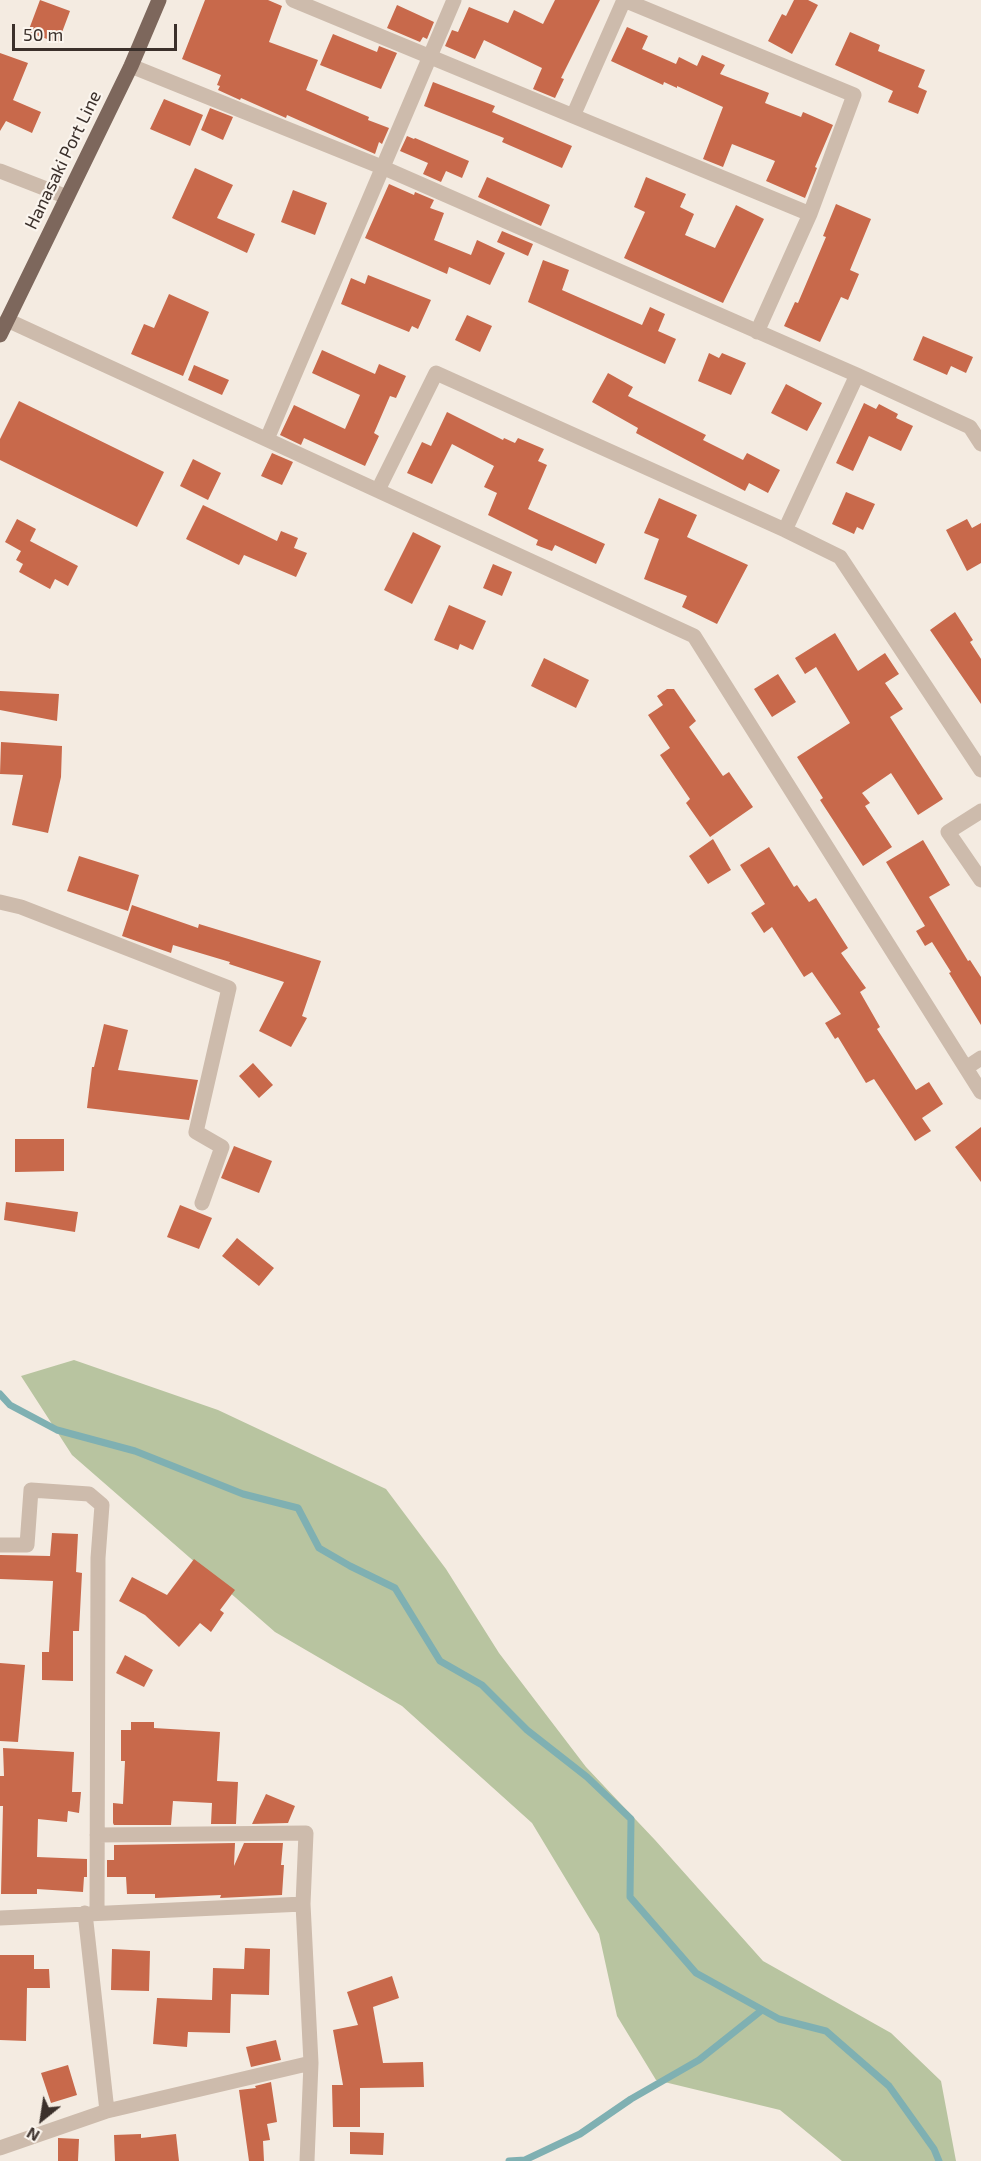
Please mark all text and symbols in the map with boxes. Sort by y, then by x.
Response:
scale bar [15,12,180,50]
text: 50 m [23,23,63,45]
street label: Hanasaki Port Line [20,87,106,233]
north arrow [12,2089,72,2149]
text: N [23,2124,43,2146]

